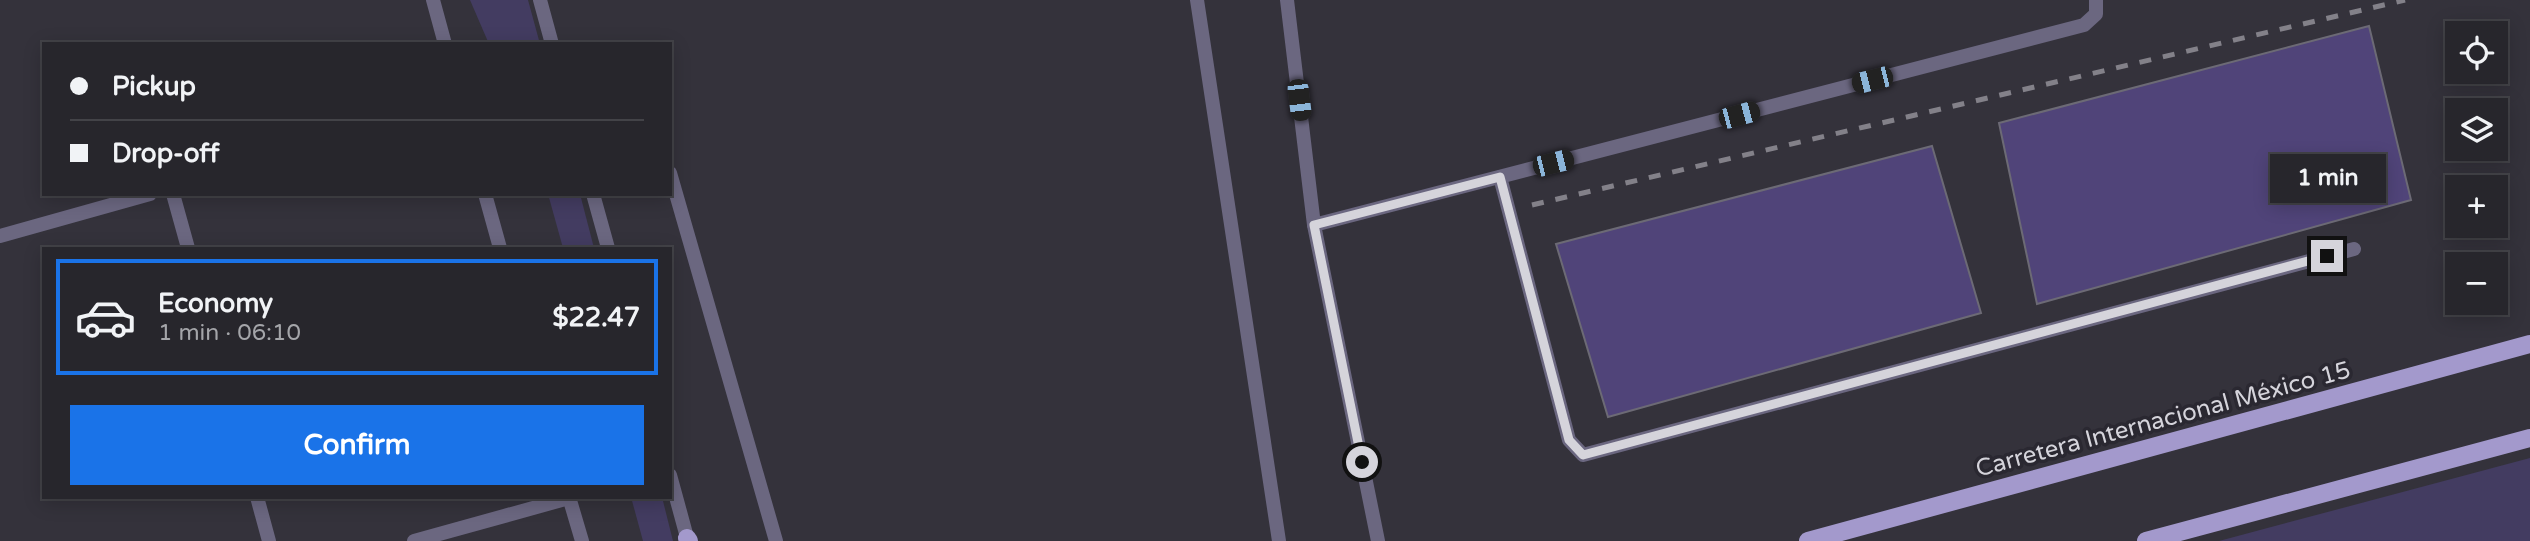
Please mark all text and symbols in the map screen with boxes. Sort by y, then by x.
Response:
map controls [2445,21,2508,315]
button: locate [2445,21,2508,84]
car [1850,65,1895,95]
text: Pickup [112,71,196,102]
car [1287,78,1312,122]
button: layers [2445,98,2508,161]
car [1716,99,1763,131]
text: Drop-off [112,138,219,169]
car [1531,148,1576,178]
callout: 1 min [2269,154,2385,204]
text: 1 min [2297,164,2359,192]
button: + [2445,175,2508,238]
route end [2311,240,2343,272]
button: − [2445,252,2508,315]
icon: car [74,286,137,349]
text: Economy [158,288,273,319]
text: $22.47 [552,302,640,333]
text: 1 min · 06:10 [158,319,301,347]
street label: Carretera Internacional México 15 [1973,355,2354,484]
button: Confirm [70,405,644,485]
route start [1346,446,1378,478]

